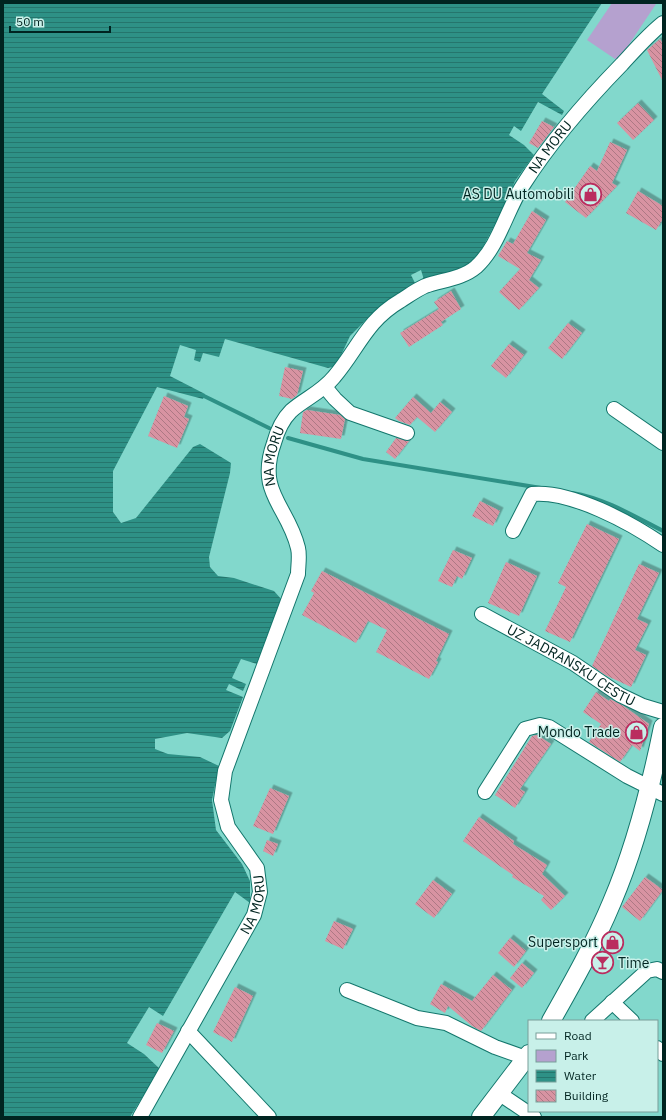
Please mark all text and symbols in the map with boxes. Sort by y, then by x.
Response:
scale bar [10,8,110,34]
text: 50 m [16,14,44,29]
street label: NA MORU [524,117,576,177]
shop icon: AS DU Automobili [577,181,603,207]
place label: AS DU Automobili [463,185,574,203]
street label: NA MORU [260,423,288,488]
street label: UZ JADRANSKU CESTU [504,620,638,710]
shop icon: Mondo Trade [623,719,649,745]
place label: Mondo Trade [538,723,620,741]
street label: NA MORU [236,874,269,938]
shop icon: Supersport [600,929,626,955]
place label: Supersport [528,933,598,951]
bar icon: Time [590,950,616,976]
place label: Time [618,954,650,972]
legend [528,1020,658,1112]
text: Road [564,1028,592,1043]
text: Park [564,1048,589,1063]
text: Water [564,1068,597,1083]
text: Building [564,1088,609,1103]

